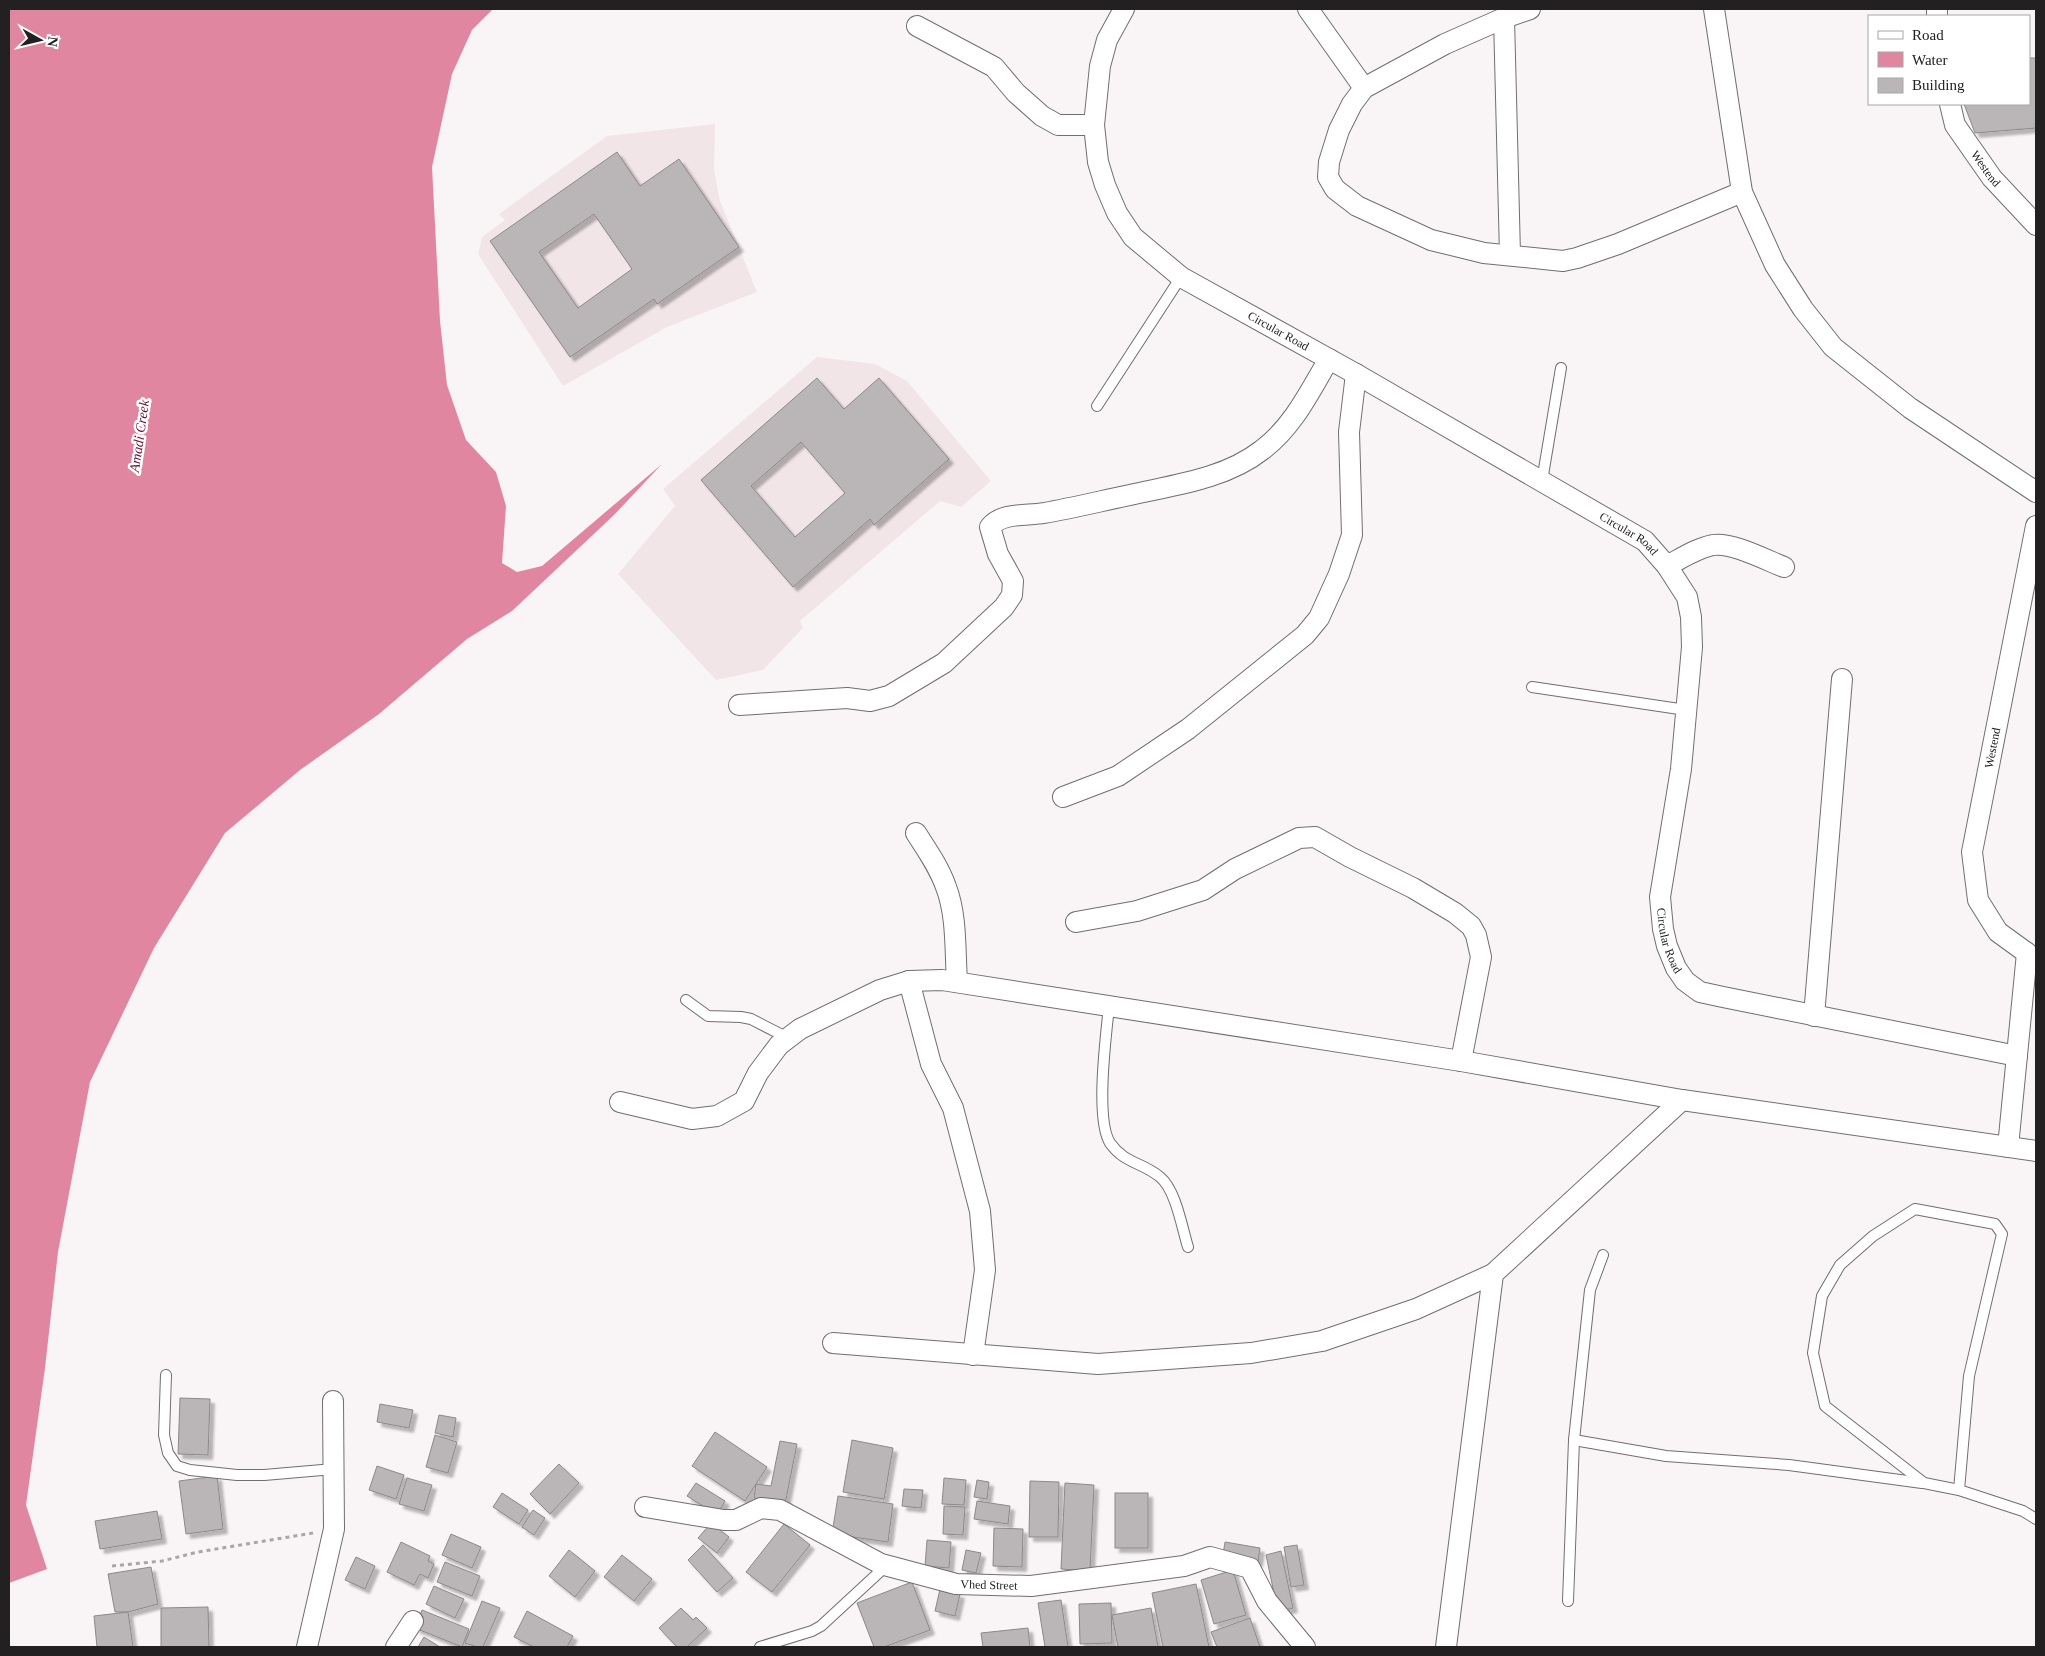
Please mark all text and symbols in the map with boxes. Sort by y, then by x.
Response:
north arrow [15,15,65,65]
legend [1868,15,2030,105]
text: Road [1912,27,1944,43]
text: N [44,36,61,48]
text: Water [1912,52,1947,68]
text: Building [1912,77,1965,93]
street label: Westend [1968,148,2003,190]
street label: Circular Road [1245,308,1311,354]
water label: Amadi Creek [127,398,152,474]
street label: Circular Road [1597,509,1661,558]
street label: Westend [1982,726,2003,769]
street label: Circular Road [1654,907,1685,976]
street label: Vhed Street [960,1577,1018,1593]

